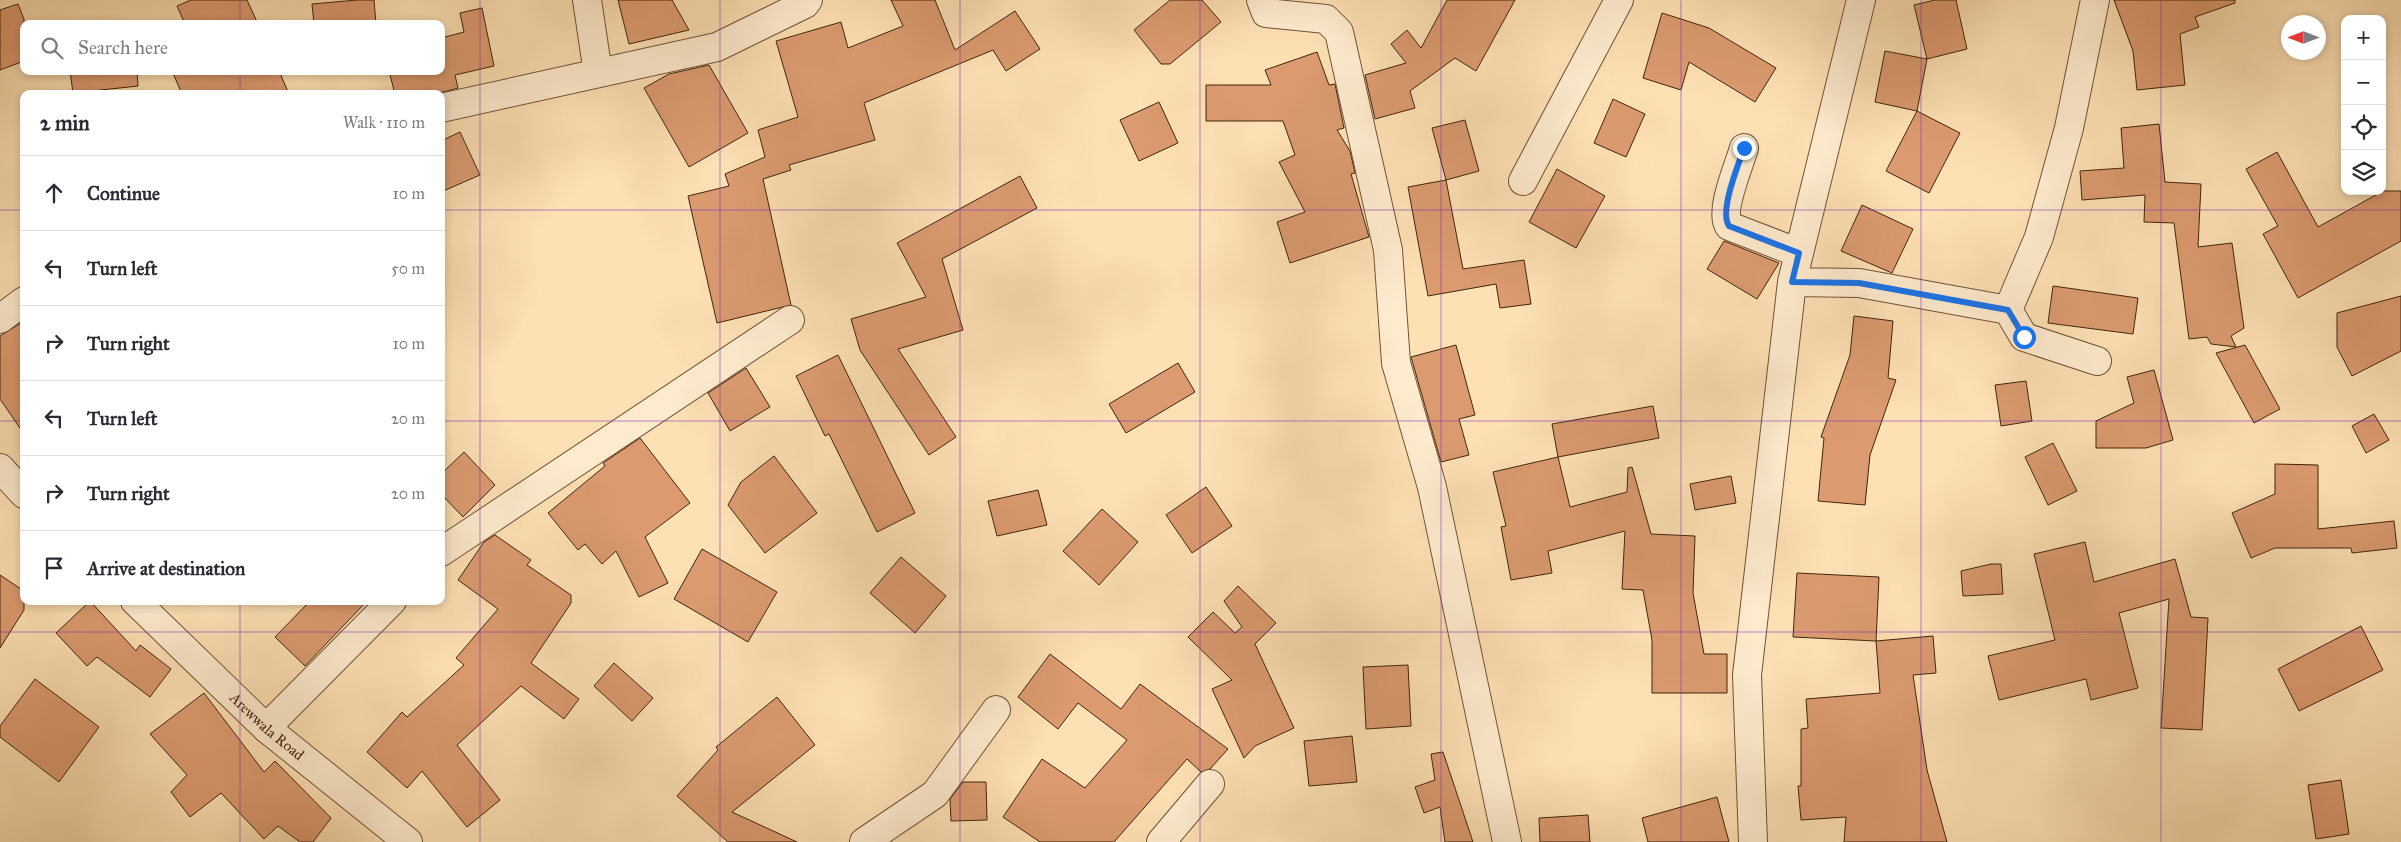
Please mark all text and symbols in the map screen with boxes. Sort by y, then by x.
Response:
north arrow [2281,15,2326,60]
map controls [2341,15,2386,195]
button: + [2341,15,2386,60]
search box [20,20,445,75]
icon: search [38,34,66,62]
text: Search here [78,36,168,59]
button: − [2341,60,2386,105]
button: locate [2341,105,2386,150]
text: 2 min [40,110,90,136]
text: Walk · 110 m [343,113,425,132]
route end [1733,137,1756,160]
button: layers [2341,150,2386,195]
icon: ahead [40,179,68,207]
text: Continue [87,182,160,205]
text: 10 m [393,184,425,203]
icon: left [40,254,68,282]
text: Turn left [87,257,157,280]
text: 50 m [391,259,425,278]
route start [2013,326,2036,349]
icon: right [40,329,68,357]
text: Turn right [87,332,170,355]
text: 10 m [393,334,425,353]
icon: left [40,404,68,432]
text: Turn left [87,407,157,430]
text: 20 m [391,409,425,428]
icon: right [40,479,68,507]
text: Turn right [87,482,170,505]
text: 20 m [391,484,425,503]
icon: arrive [40,554,68,582]
text: Arrive at destination [87,557,245,580]
street label: Arewwala Road [225,688,308,764]

